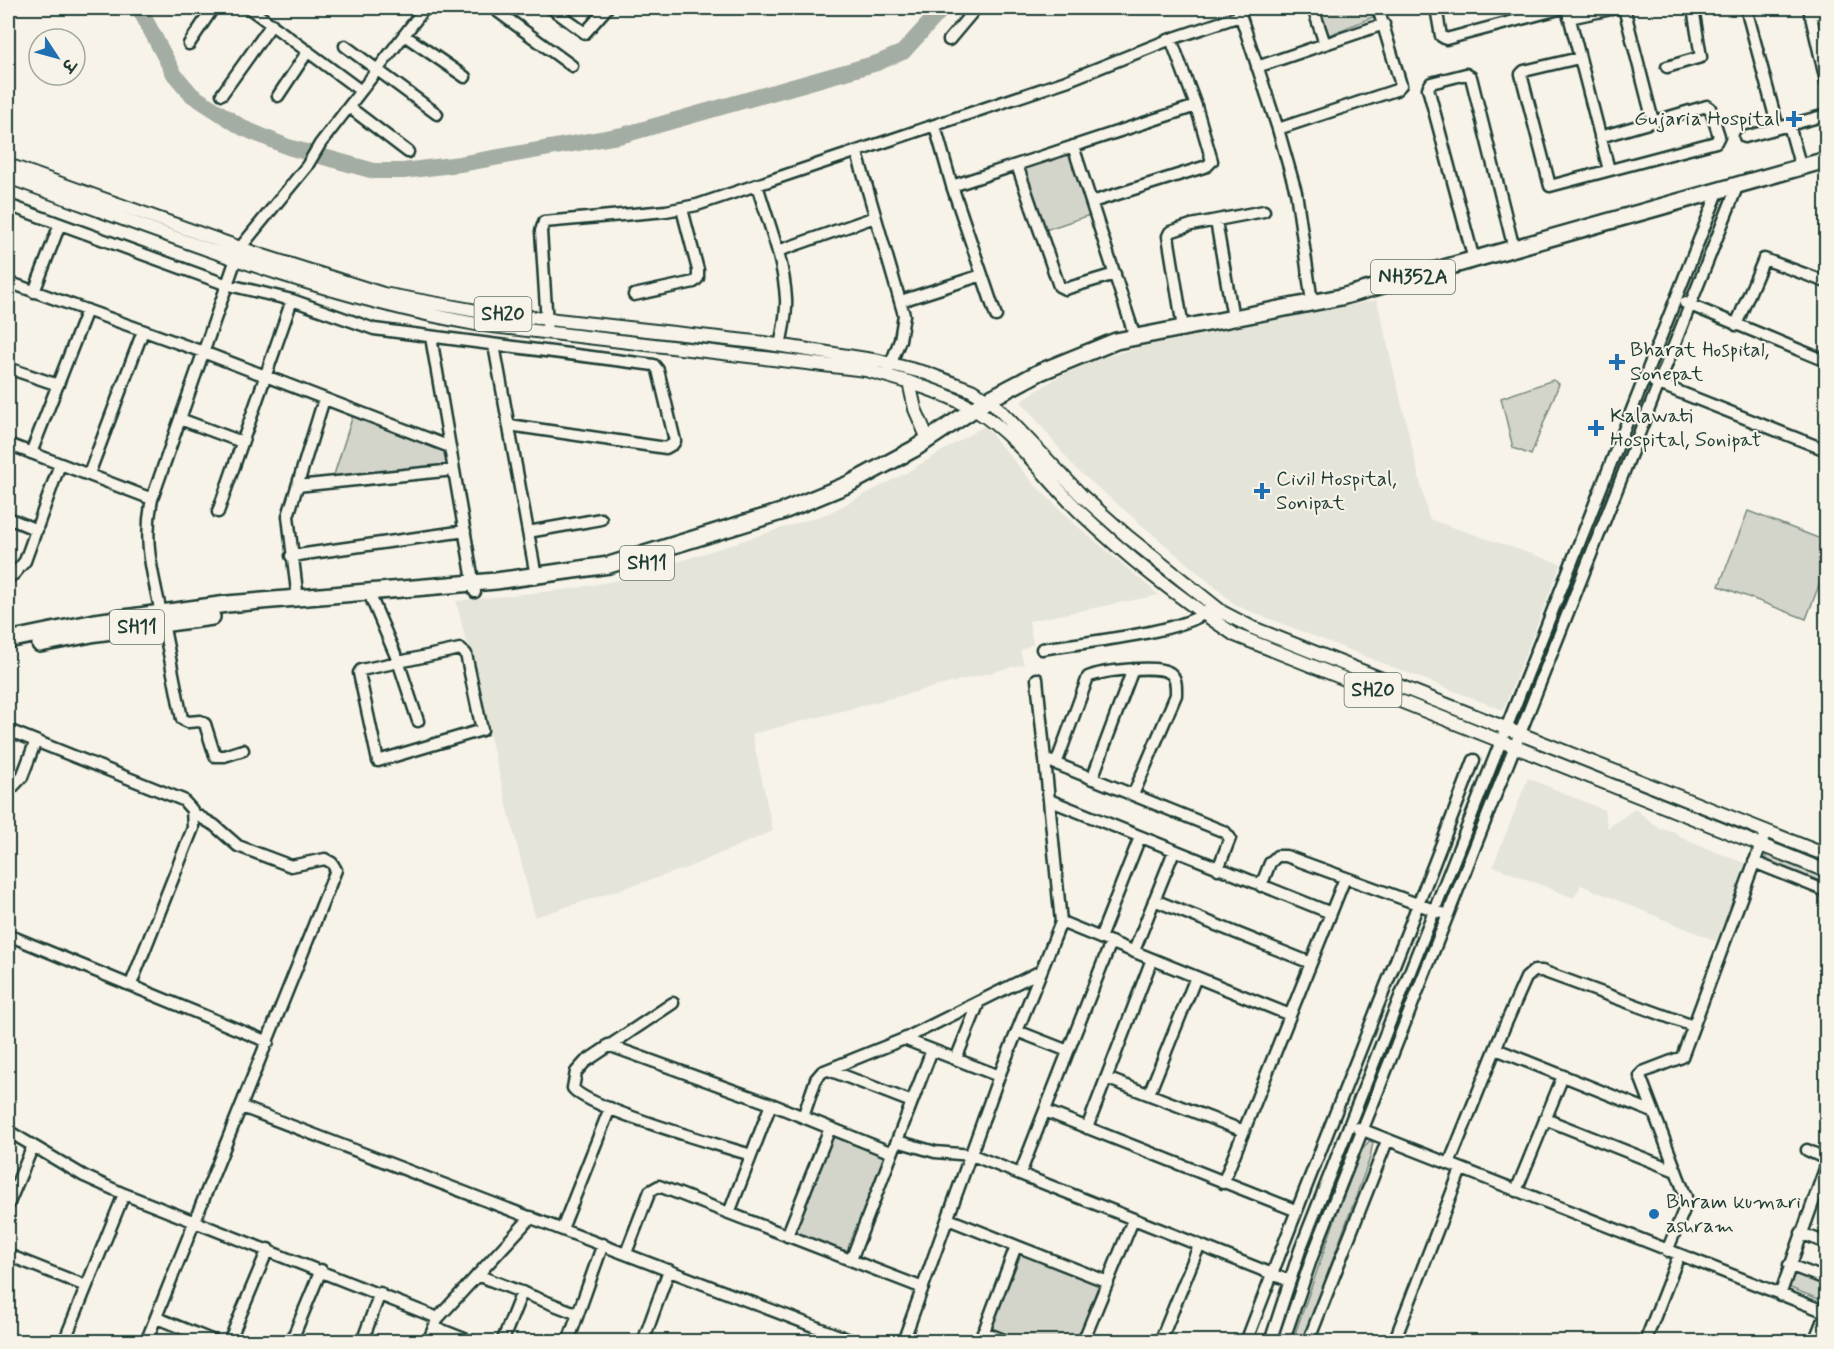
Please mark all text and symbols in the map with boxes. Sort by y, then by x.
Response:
north arrow [27,27,87,87]
text: उ [56,53,81,77]
place label: Gujaria Hospital [1634,105,1780,133]
marker: Gujaria Hospital [1785,110,1803,128]
road number: NH352A [1371,260,1455,294]
road number: SH20 [474,297,532,331]
place label: Bharat Hospital, Sonepat [1630,336,1769,388]
marker: Bharat Hospital, Sonepat [1608,353,1626,371]
place label: Kalawati Hospital, Sonipat [1610,402,1761,454]
marker: Kalawati Hospital, Sonipat [1587,419,1605,437]
place label: Civil Hospital, Sonipat [1276,465,1397,517]
marker: Civil Hospital, Sonipat [1253,482,1271,500]
road number: SH11 [620,546,674,580]
road number: SH11 [110,610,164,644]
road number: SH20 [1344,673,1402,707]
place label: Bhram kumari ashram [1666,1188,1801,1240]
marker: Bhram kumari ashram [1647,1207,1661,1221]

